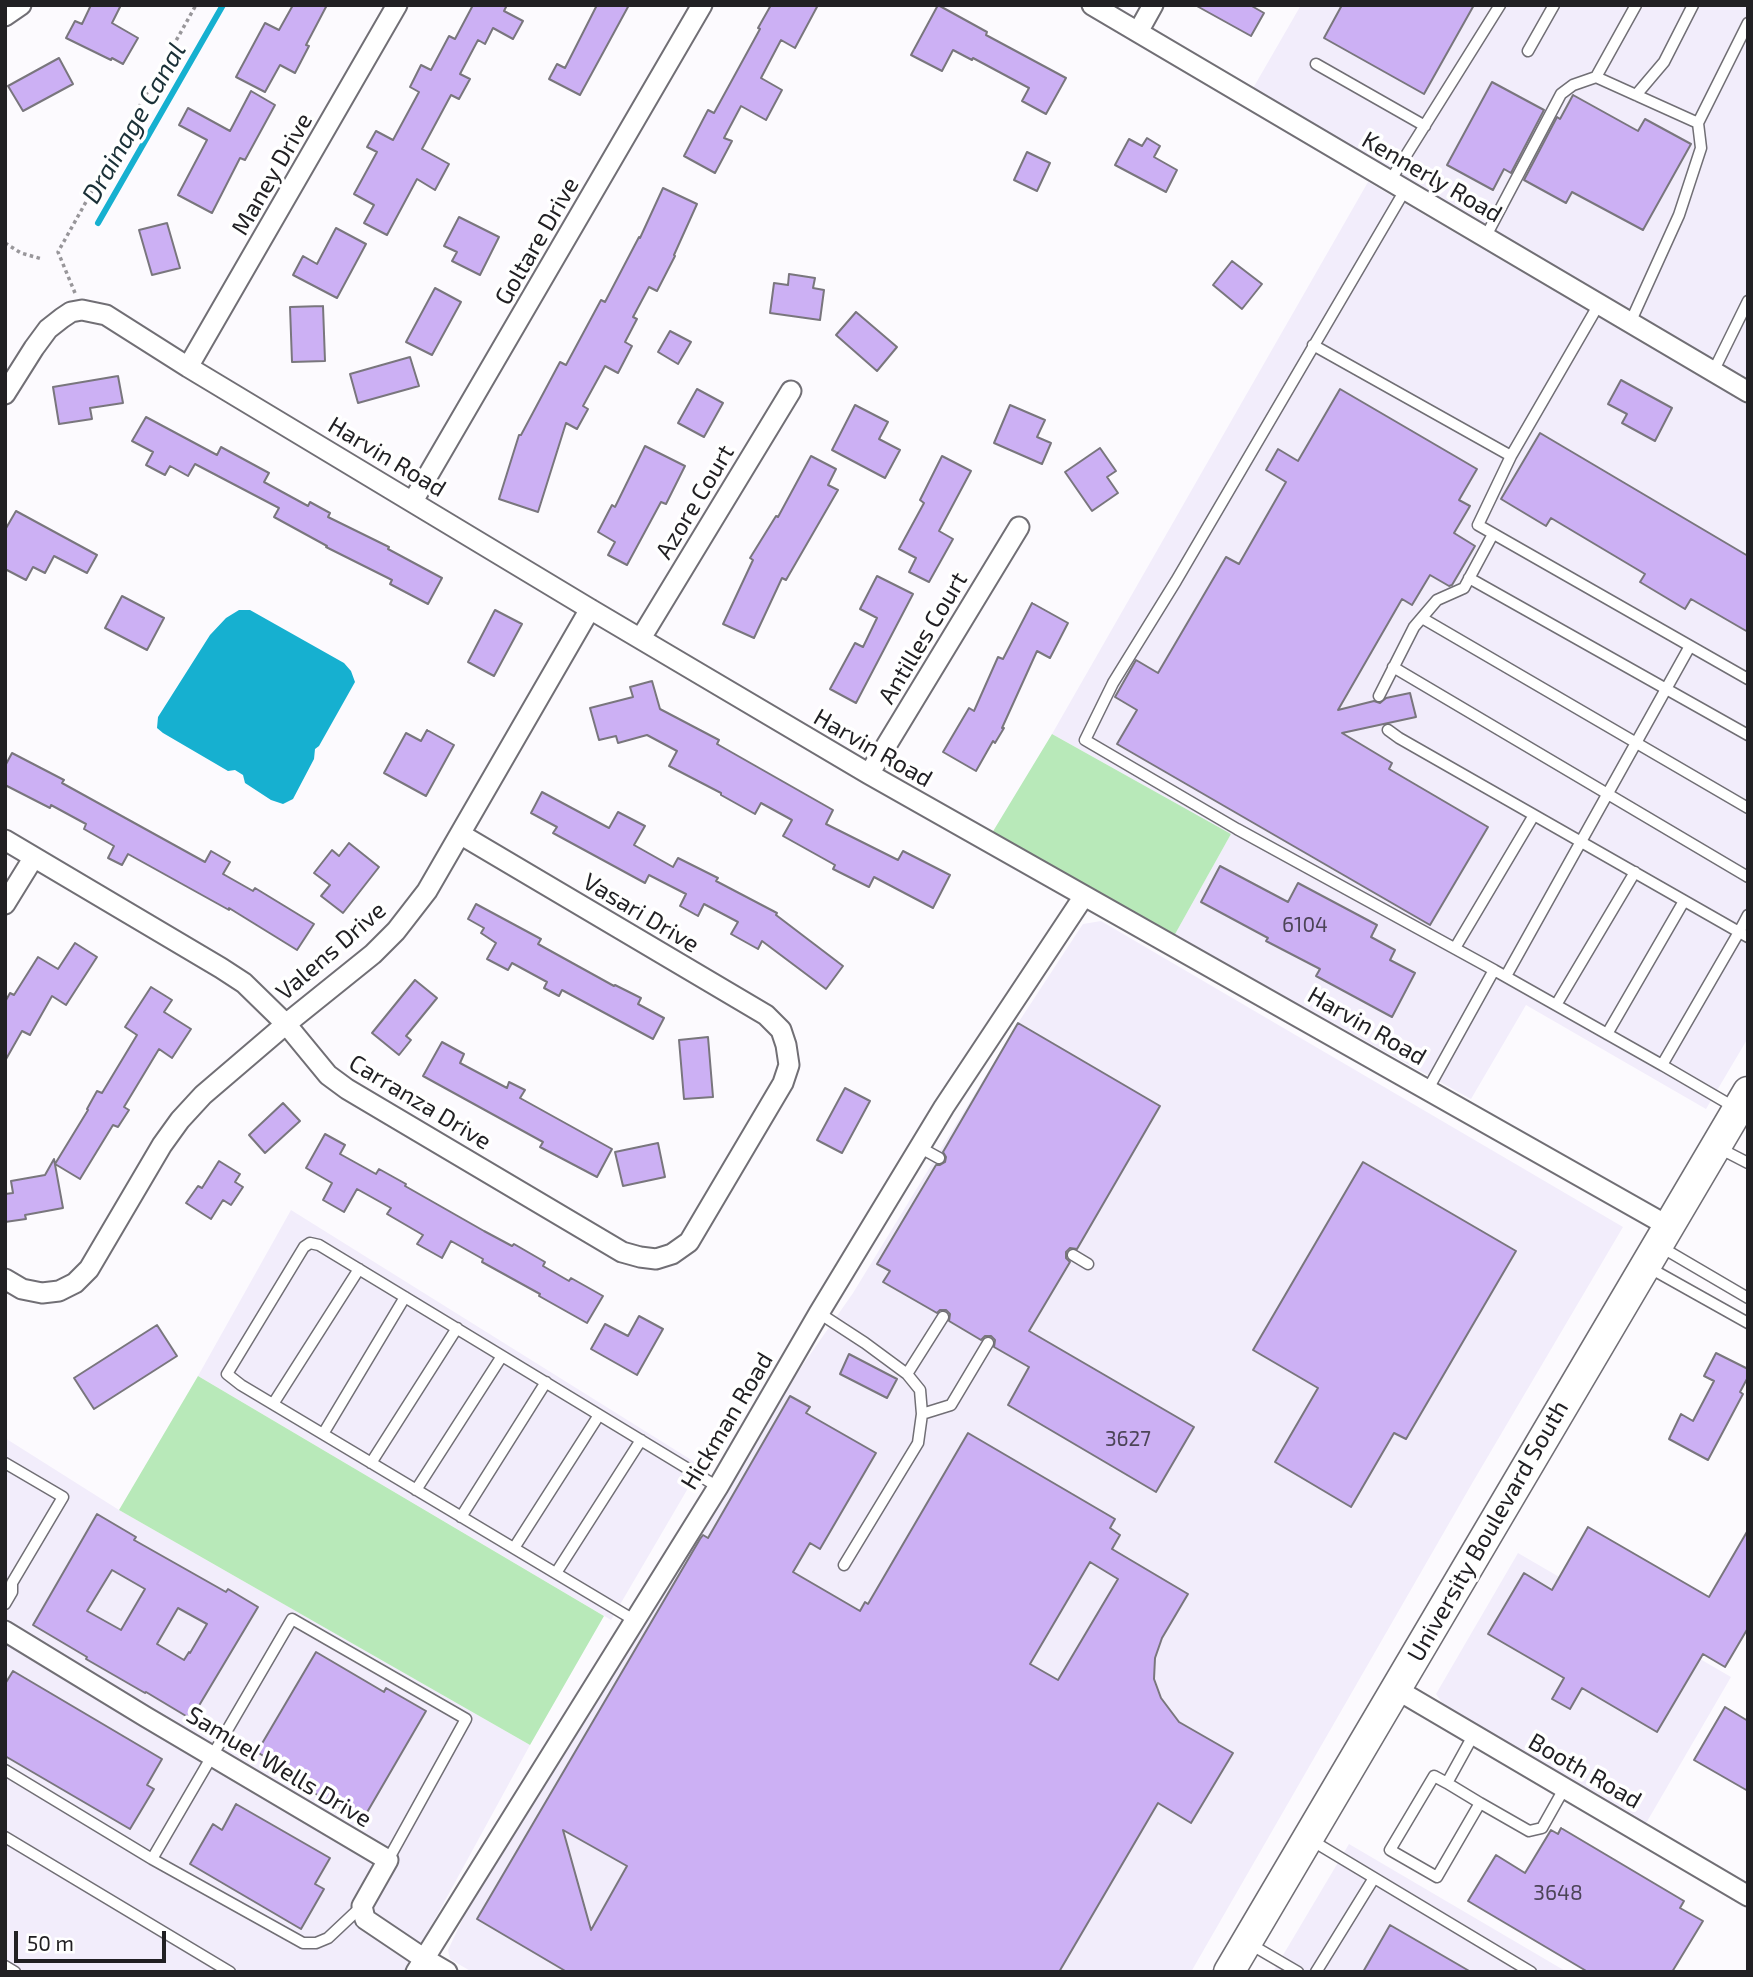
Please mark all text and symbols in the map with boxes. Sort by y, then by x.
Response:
water label: Drainage Canal [75,37,193,209]
street label: Maney Drive [226,108,318,240]
street label: Kennerly Road [1357,125,1507,229]
street label: Goltare Drive [489,172,585,310]
street label: Harvin Road [323,411,451,503]
street label: Azore Court [650,440,740,564]
street label: Antilles Court [872,567,974,709]
street label: Harvin Road [809,703,937,793]
street label: Vasari Drive [578,867,704,959]
street label: Valens Drive [270,896,392,1006]
house number: 6104 [1282,912,1328,938]
street label: Harvin Road [1303,981,1431,1071]
street label: Carranza Drive [344,1048,496,1156]
street label: Hickman Road [675,1347,779,1495]
street label: University Boulevard South [1401,1395,1575,1667]
house number: 3627 [1105,1426,1151,1452]
street label: Samuel Wells Drive [181,1700,377,1834]
street label: Booth Road [1523,1727,1647,1815]
house number: 3648 [1533,1880,1583,1906]
scale bar [18,1918,170,1962]
text: 50 m [27,1930,74,1955]

